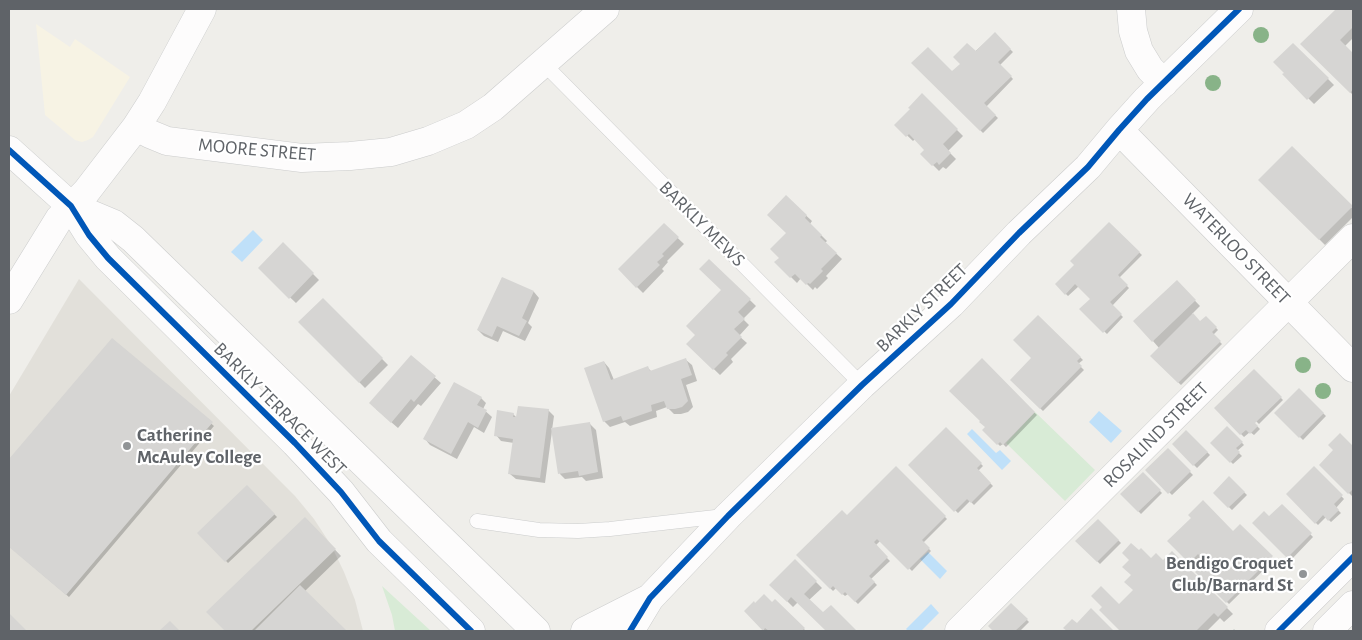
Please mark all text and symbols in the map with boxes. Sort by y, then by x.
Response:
street label: MOORE STREET [197,133,317,167]
street label: BARKLY MEWS [654,176,750,272]
street label: WATERLOO STREET [1177,189,1295,309]
street label: BARKLY STREET [872,259,972,357]
street label: BARKLY TERRACE WEST [209,338,351,480]
street label: ROSALIND STREET [1098,377,1214,493]
place label: Catherine McAuley College [137,424,261,468]
marker: Catherine McAuley College [121,440,133,452]
place label: Bendigo Croquet Club/Barnard St [1166,552,1293,596]
marker: Bendigo Croquet Club/Barnard St [1297,568,1309,580]

